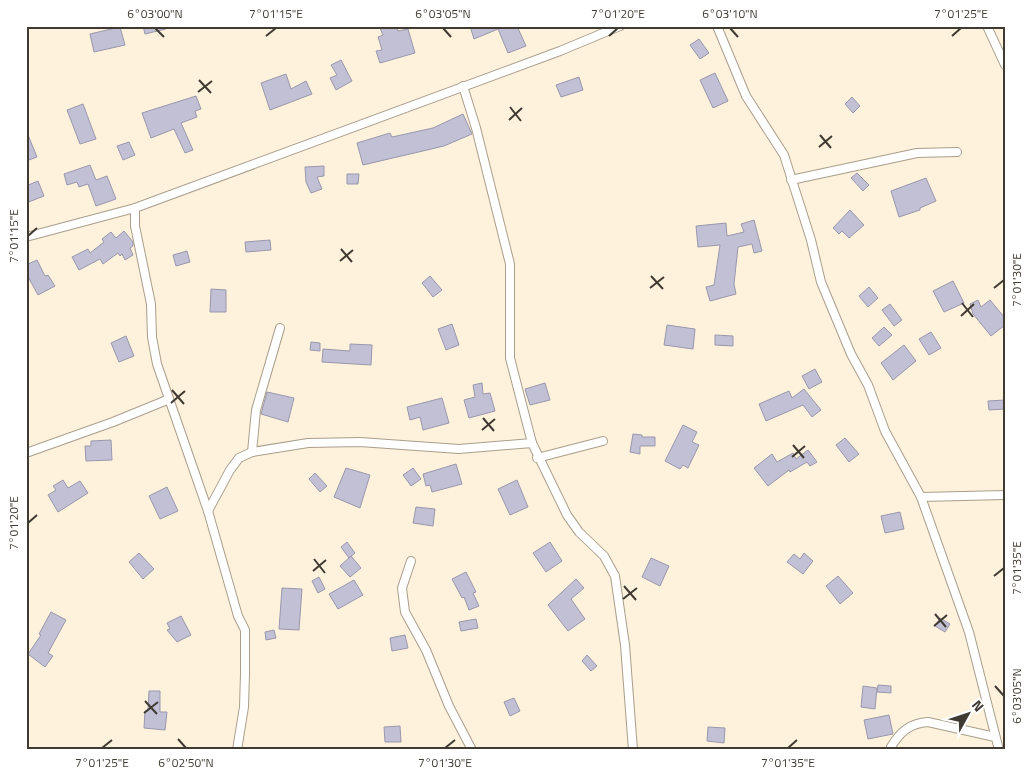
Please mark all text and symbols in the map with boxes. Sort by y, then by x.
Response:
text: 6°03'00"N [127,4,183,23]
text: 7°01'15"E [249,4,303,23]
text: 6°03'05"N [415,4,471,23]
text: 7°01'20"E [591,4,645,23]
text: 6°03'10"N [702,4,758,23]
text: 7°01'25"E [934,4,988,23]
text: 7°01'15"E [4,209,23,263]
text: 7°01'30"E [1007,253,1026,307]
text: 7°01'20"E [4,496,23,550]
text: 7°01'35"E [1007,541,1026,595]
text: 6°03'05"N [1007,668,1026,724]
north arrow [944,688,994,738]
text: N [967,695,990,716]
text: 7°01'25"E [75,753,129,772]
text: 6°02'50"N [158,753,214,772]
text: 7°01'30"E [418,753,472,772]
text: 7°01'35"E [761,753,815,772]

